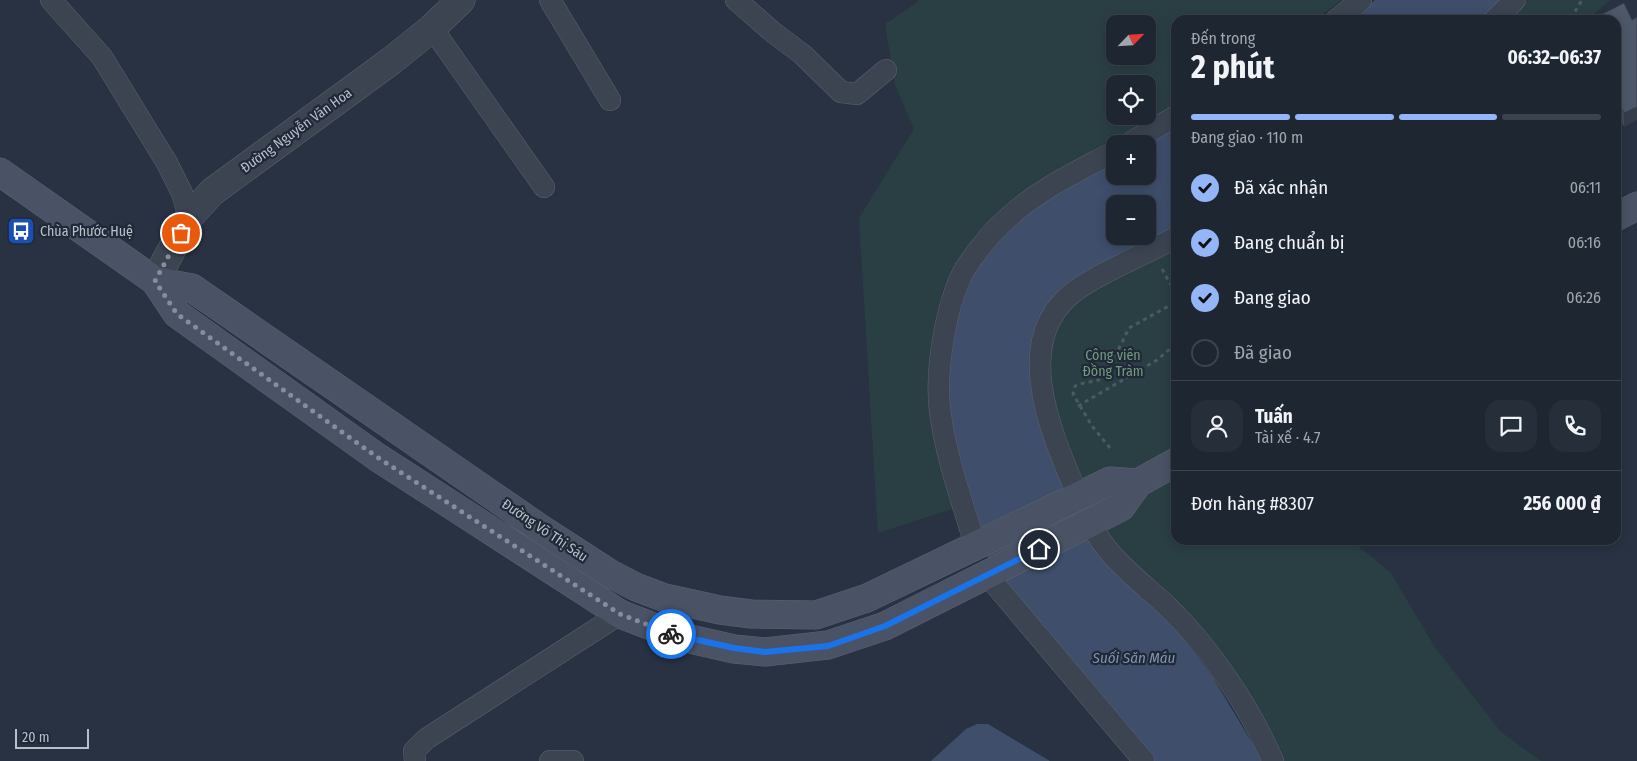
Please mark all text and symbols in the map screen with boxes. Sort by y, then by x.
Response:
north arrow [1106,15,1156,65]
map controls [1106,15,1156,245]
text: Đến trong [1191,29,1255,48]
text: 06:32–06:37 [1507,46,1601,69]
text: 2 phút [1191,48,1275,86]
button: locate [1106,75,1156,125]
street label: Đường Nguyễn Văn Hoa [237,84,355,176]
text: Đang giao · 110 m [1191,128,1303,147]
button: + [1106,135,1156,185]
icon: check [1191,174,1219,202]
text: Đã xác nhận [1234,176,1328,199]
text: 06:11 [1570,178,1601,197]
button: − [1106,195,1156,245]
pin [160,212,202,254]
bus stop icon: Chùa Phước Huệ [6,216,36,246]
icon: bag [167,219,195,247]
place label: Chùa Phước Huệ [40,223,133,240]
icon: check [1191,229,1219,257]
text: Đang chuẩn bị [1234,231,1345,254]
text: 06:16 [1568,233,1601,252]
icon: check [1191,284,1219,312]
text: Đang giao [1234,286,1311,309]
text: 06:26 [1566,288,1601,307]
text: Đã giao [1234,341,1292,364]
park label: Công viên Đồng Tràm [1082,347,1144,380]
button: person [1191,400,1243,452]
button: chat [1485,400,1537,452]
button: phone [1549,400,1601,452]
text: Tuấn [1255,405,1293,428]
text: Tài xế · 4.7 [1255,428,1321,447]
text: Đơn hàng #8307 [1191,492,1314,515]
text: 256 000 ₫ [1523,492,1601,515]
street label: Đường Võ Thị Sáu [499,495,591,565]
pin [1018,528,1060,570]
icon: home [1025,535,1053,563]
courier [646,609,696,659]
icon: bike [657,620,685,648]
water label: Suối Săn Máu [1092,649,1176,667]
scale bar [15,726,89,749]
text: 20 m [22,729,50,746]

